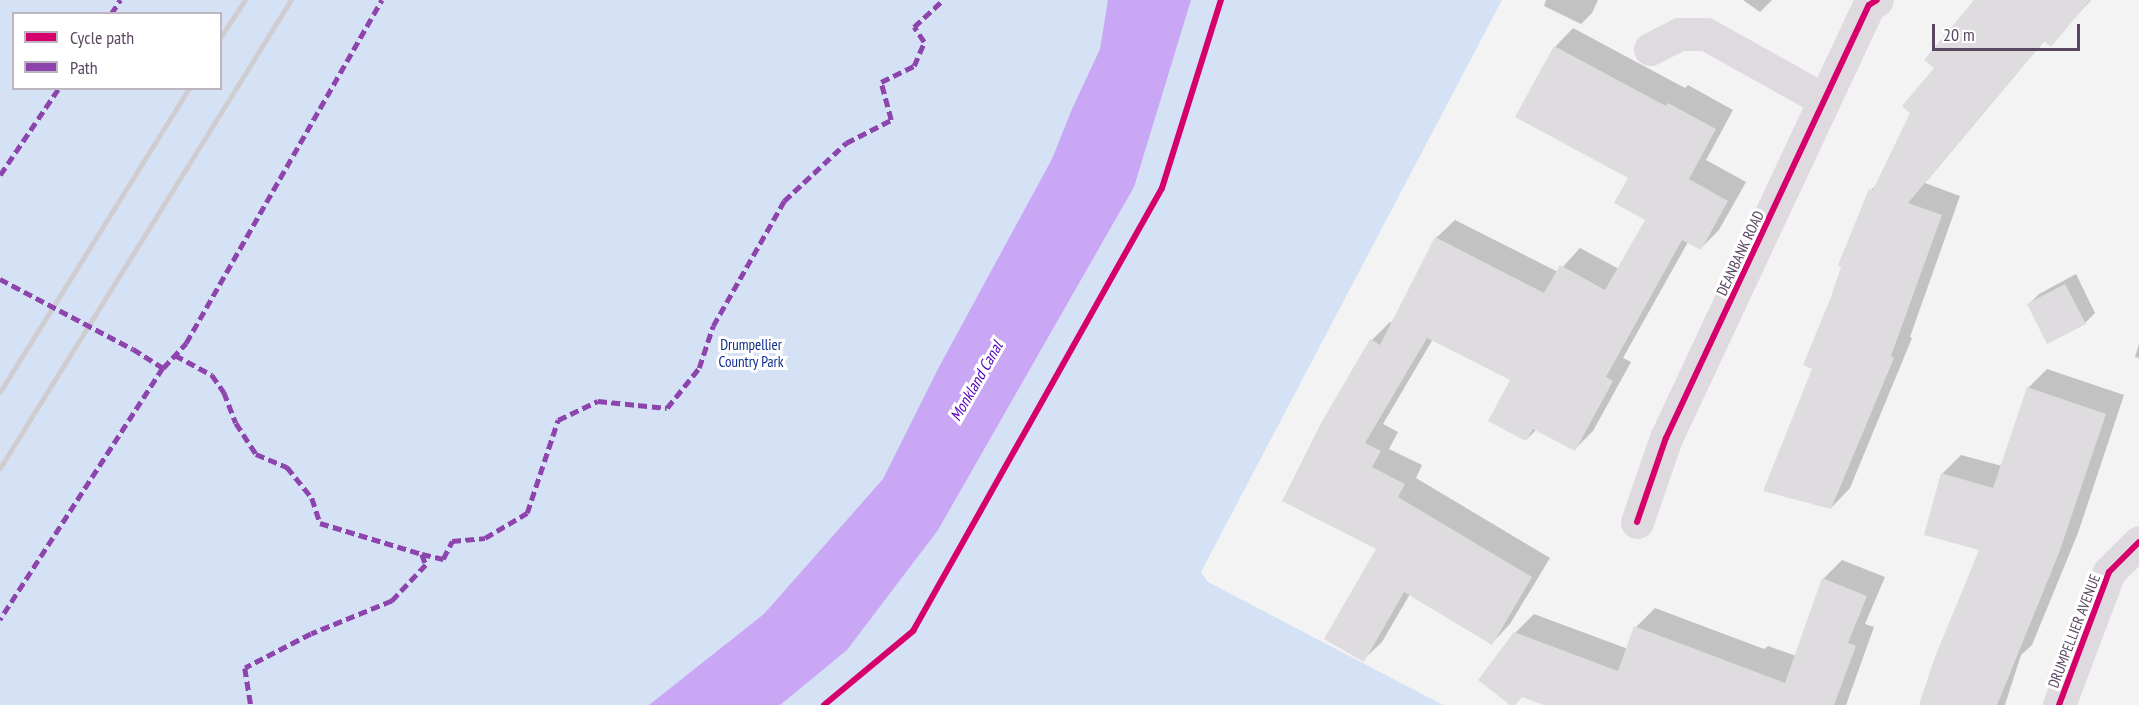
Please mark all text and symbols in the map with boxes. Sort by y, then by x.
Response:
legend [12,12,222,90]
scale bar [1935,12,2084,50]
text: 20 m [1943,23,1975,46]
text: Cycle path [70,26,134,49]
text: Path [70,56,98,79]
street label: DEANBANK ROAD [1712,208,1768,298]
park label: Drumpellier Country Park [718,335,784,370]
water label: Monkland Canal [946,338,1006,424]
street label: DRUMPELLIER AVENUE [2044,571,2104,691]

